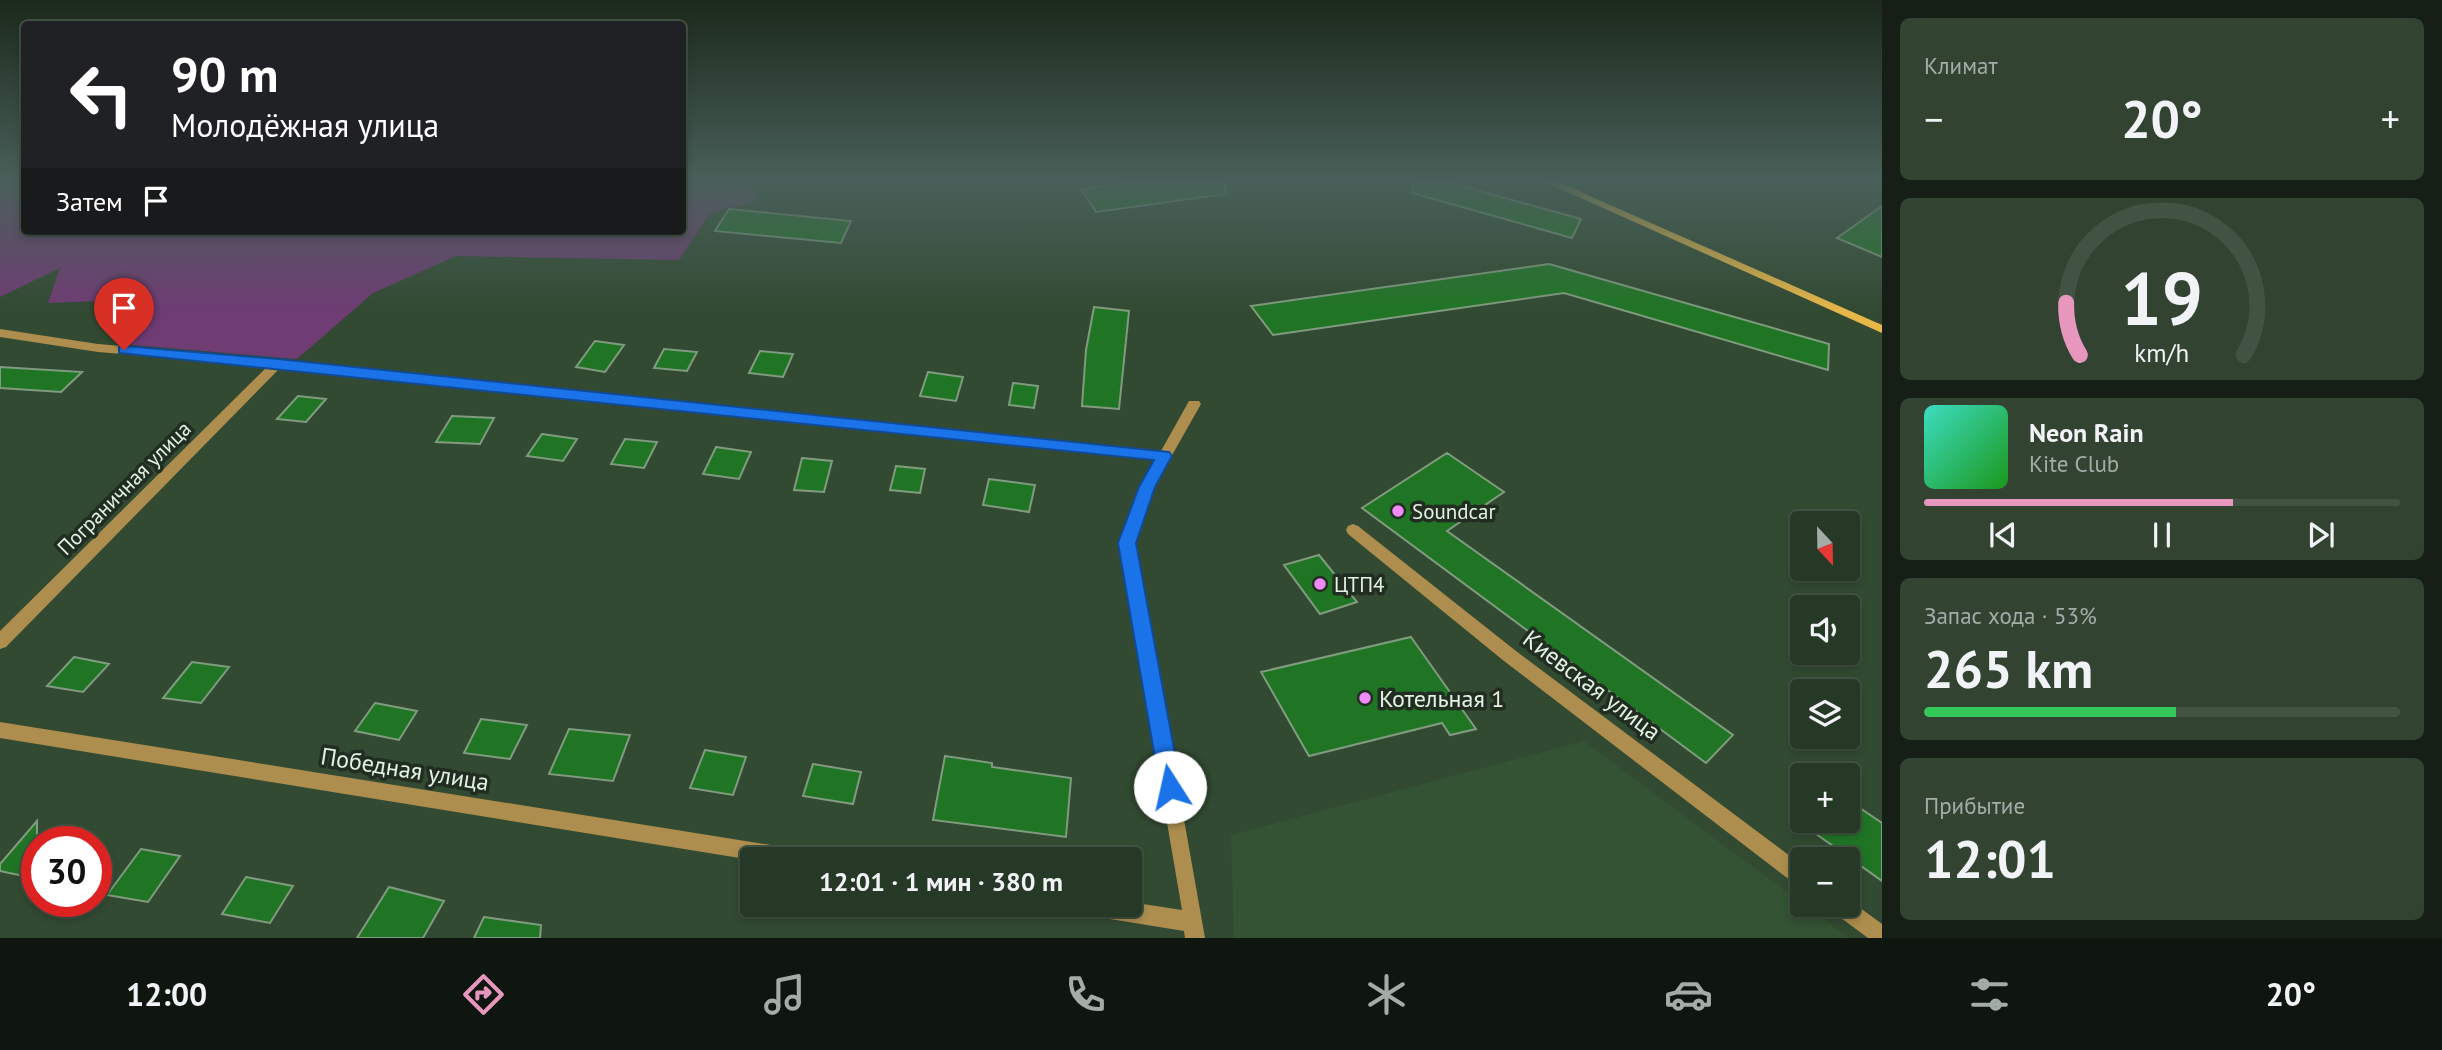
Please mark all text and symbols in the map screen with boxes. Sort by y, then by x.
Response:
text: 90 m [171,42,278,106]
icon: left [56,49,147,140]
text: Климат [1924,51,1998,80]
text: 20° [2121,85,2203,152]
text: − [1924,94,1943,143]
text: + [2381,94,2400,143]
text: Молодёжная улица [171,104,439,146]
icon: arrive [137,182,175,220]
text: Затем [56,185,123,218]
text: 19 [2121,251,2203,345]
pin [94,278,154,350]
icon: arrive [105,289,143,327]
text: km/h [2135,337,2189,369]
street label: Пограничная улица [51,415,197,561]
text: Neon Rain [2029,416,2144,449]
text: Kite Club [2029,449,2119,478]
place label: Soundcar [1412,498,1496,525]
marker: Soundcar [1390,503,1406,519]
north arrow [1790,511,1860,581]
map controls [1790,511,1860,917]
icon: previous [1984,516,2022,554]
icon: pause [2143,516,2181,554]
icon: next [2302,516,2340,554]
place label: ЦТП4 [1334,571,1385,598]
marker: ЦТП4 [1312,576,1328,592]
button: sound [1790,595,1860,665]
text: Запас хода · 53% [1924,601,2097,630]
street label: Киевская улица [1517,623,1667,747]
text: 265 km [1924,635,2093,702]
button: layers [1790,679,1860,749]
place label: Котельная 1 [1379,683,1504,714]
marker: Котельная 1 [1357,690,1373,706]
street label: Победная улица [319,740,491,798]
position arrow [1133,750,1207,824]
button: + [1790,763,1860,833]
text: Прибытие [1924,791,2025,820]
text: 12:01 [1924,825,2056,892]
speed limit sign: 30 [21,826,112,917]
button: − [1790,847,1860,917]
text: 12:01 · 1 мин · 380 m [819,865,1063,898]
icon: directions [459,970,508,1019]
icon: music [760,970,809,1019]
icon: phone [1061,970,1110,1019]
icon: climate [1362,970,1411,1019]
icon: car [1664,970,1713,1019]
icon: filters [1965,970,2014,1019]
text: 12:00 [126,973,207,1015]
text: 20° [2266,973,2316,1015]

